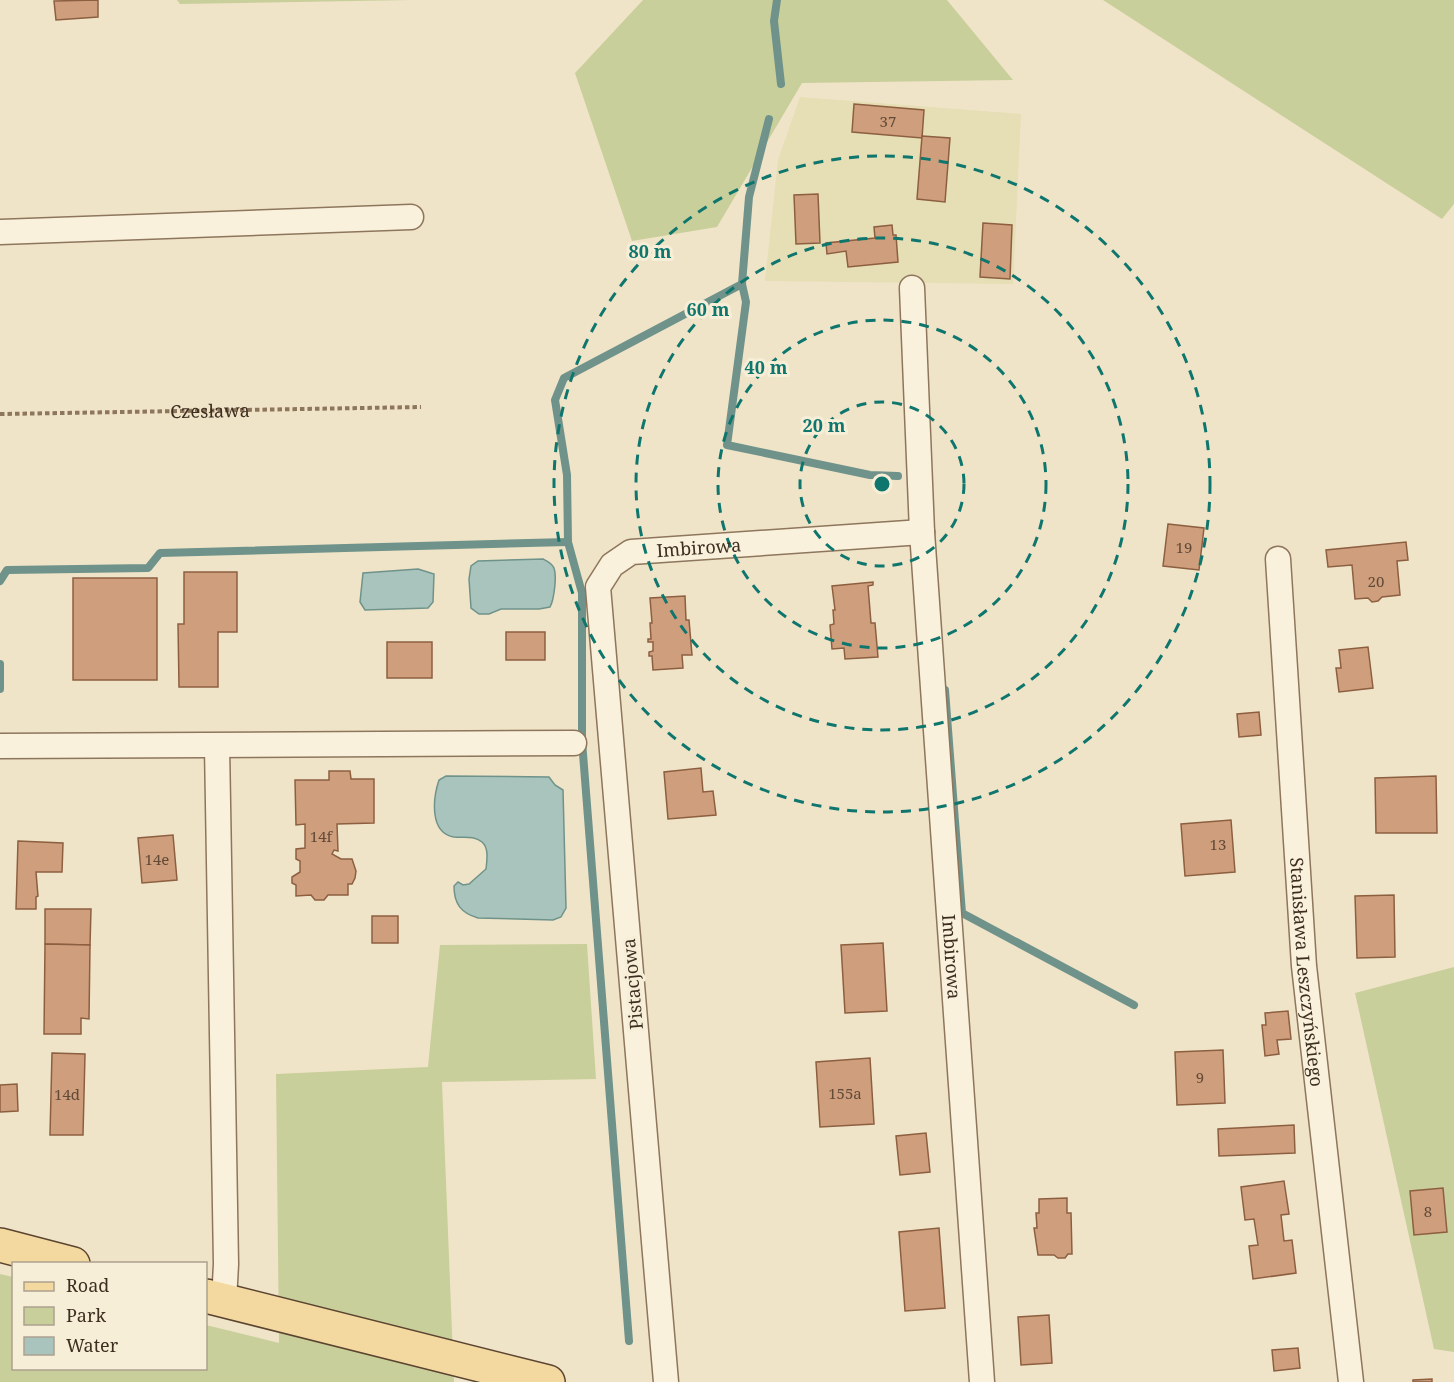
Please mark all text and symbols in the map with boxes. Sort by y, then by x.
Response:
house number: 37 [880,111,896,131]
text: 80 m [629,239,672,263]
text: 60 m [687,297,730,321]
text: 40 m [745,355,788,379]
street label: Czesława [170,398,250,423]
text: 20 m [803,413,846,437]
centre of rings [872,474,892,494]
street label: Imbirowa [656,532,742,562]
house number: 19 [1176,537,1192,557]
house number: 20 [1368,571,1384,591]
house number: 14f [310,826,334,846]
house number: 13 [1210,834,1226,854]
house number: 14e [145,849,169,869]
street label: Stanisława Leszczyńskiego [1285,856,1330,1088]
street label: Imbirowa [937,913,967,1000]
street label: Pistacjowa [616,937,648,1031]
house number: 9 [1196,1067,1204,1087]
house number: 155a [828,1083,862,1103]
house number: 14d [54,1084,80,1104]
house number: 8 [1424,1201,1432,1221]
legend [12,1262,207,1370]
text: Road [66,1273,109,1297]
text: Park [66,1303,106,1327]
text: Water [66,1333,119,1357]

